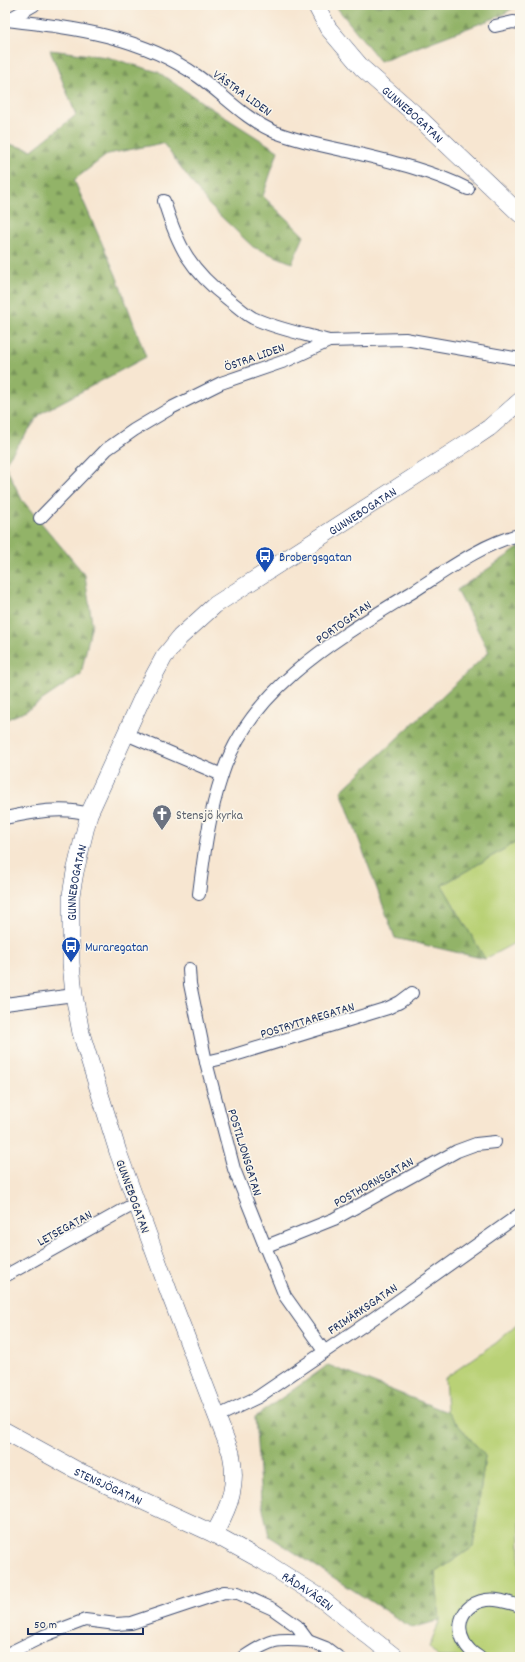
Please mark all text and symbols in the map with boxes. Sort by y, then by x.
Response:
street label: VÄSTRA LIDEN [208,66,275,122]
street label: GUNNEBOGATAN [376,82,447,148]
street label: ÖSTRA LIDEN [222,339,288,378]
street label: GUNNEBOGATAN [326,483,401,541]
bus stop icon: Brobergsgatan [254,545,276,573]
place label: Brobergsgatan [279,549,352,568]
street label: PORTOGATAN [312,597,376,649]
church icon: Stensjö kyrka [151,803,173,831]
place label: Stensjö kyrka [176,807,244,826]
street label: GUNNEBOGATAN [64,843,93,921]
bus stop icon: Muraregatan [60,935,82,963]
place label: Muraregatan [85,939,148,958]
street label: POSTRYTTAREGATAN [258,998,357,1045]
street label: POSTILJONSGATAN [221,1107,266,1199]
street label: POSTHORNSGATAN [331,1153,418,1213]
street label: GUNNEBOGATAN [109,1157,154,1237]
street label: LETSEGATAN [34,1206,96,1252]
street label: FRIMÄRKSGATAN [325,1280,402,1341]
street label: STENSJÖGATAN [70,1463,145,1511]
street label: RÅDAVÄGEN [277,1568,337,1617]
scale bar [28,1610,143,1636]
text: 50 m [34,1617,57,1634]

